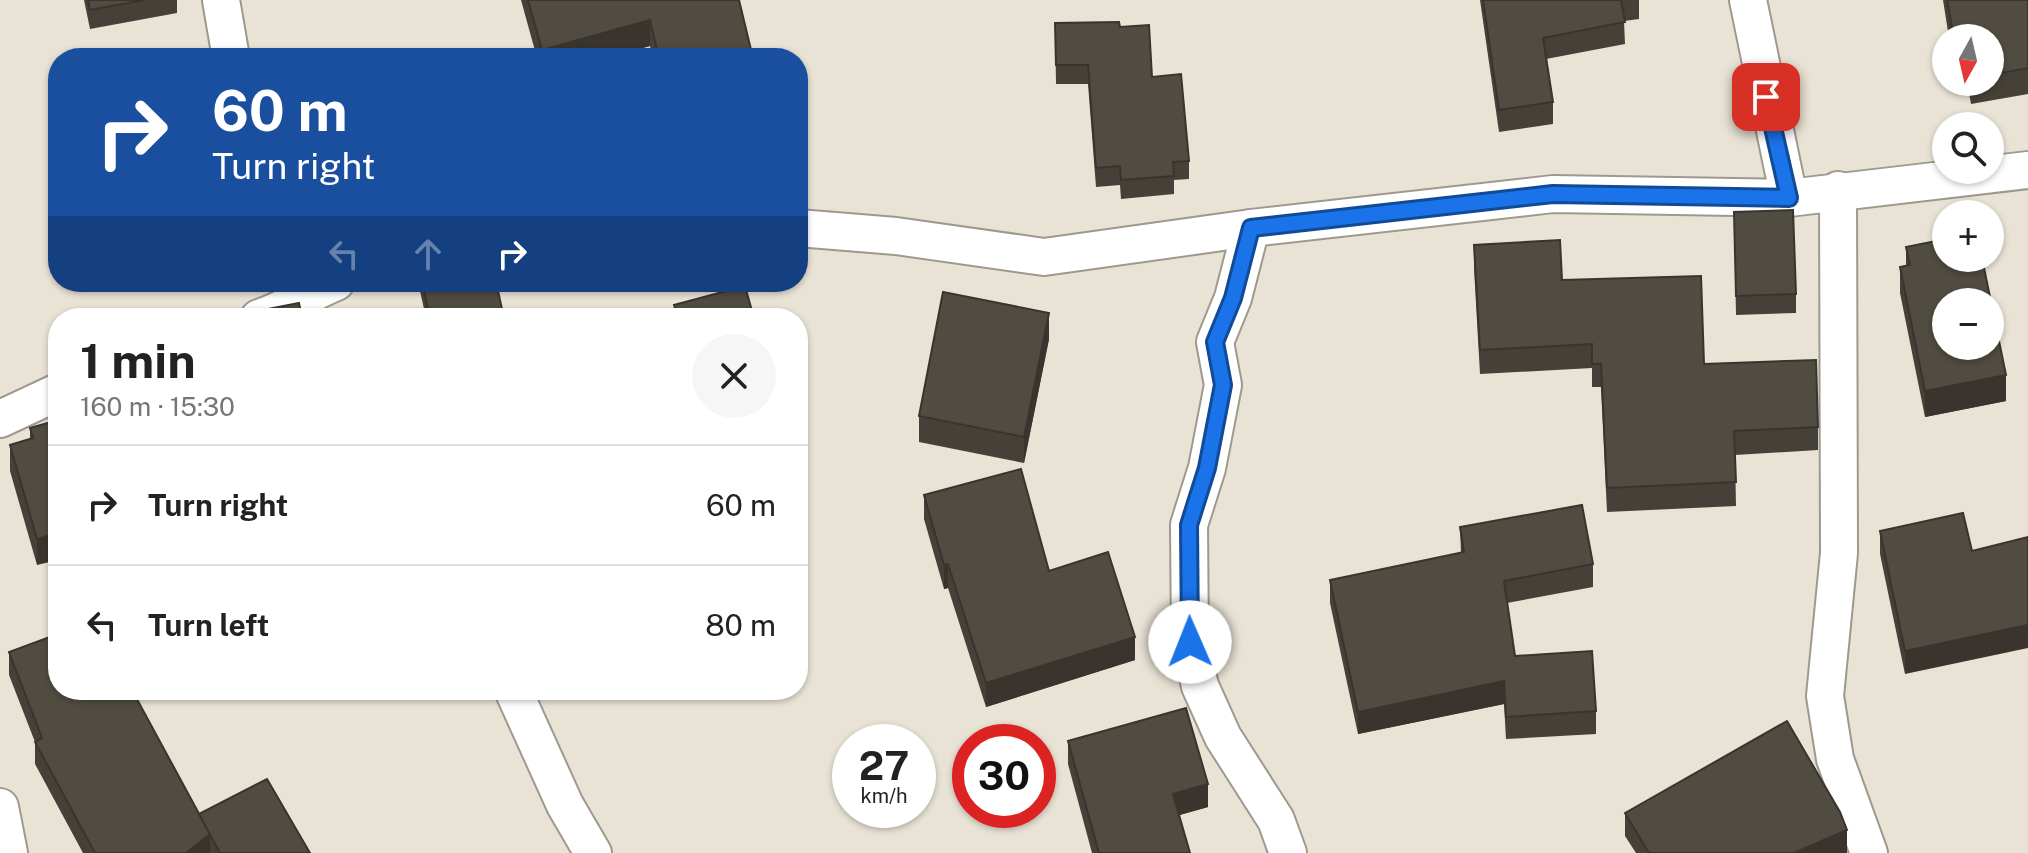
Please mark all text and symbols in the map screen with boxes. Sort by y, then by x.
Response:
north arrow [1932,24,2004,96]
map controls [1932,24,2004,360]
pin [1732,63,1800,131]
icon: arrive [1744,75,1788,119]
text: 60 m [212,78,348,144]
icon: right [80,80,184,184]
button: search [1932,112,2004,184]
text: Turn right [212,145,375,187]
button: + [1932,200,2004,272]
icon: left [322,232,366,276]
icon: ahead [406,232,450,276]
icon: right [490,232,534,276]
button: − [1932,288,2004,360]
text: 1 min [80,332,196,389]
button: close [692,334,776,418]
text: 160 m · 15:30 [80,391,235,422]
icon: right [80,483,124,527]
text: Turn right [148,487,288,523]
text: 60 m [706,487,776,523]
position arrow [1148,600,1232,684]
icon: left [80,603,124,647]
text: Turn left [148,607,269,643]
text: 80 m [705,607,776,643]
speed limit sign: 30 [952,724,1056,828]
text: 27 [859,742,909,789]
text: km/h [860,784,908,808]

